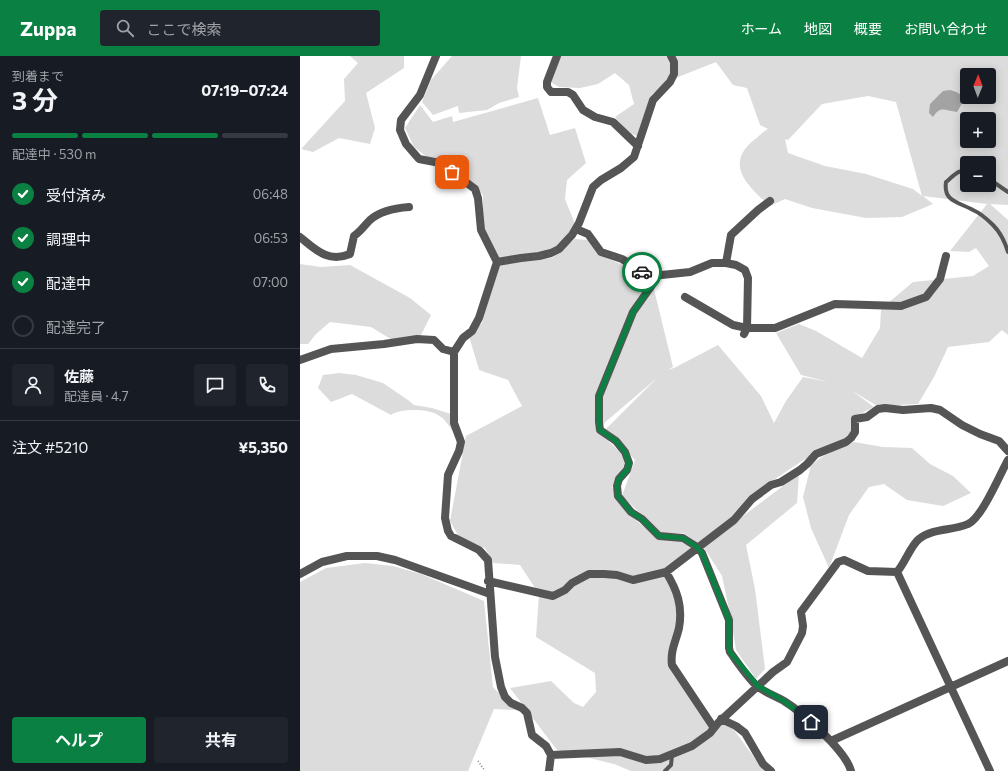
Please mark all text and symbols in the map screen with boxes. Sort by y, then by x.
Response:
search box [100,10,380,46]
text: Zuppa [20,17,76,40]
icon: search [114,17,136,39]
text: ここで検索 [146,20,221,38]
text: ホーム [740,20,782,37]
text: 地図 [804,20,832,37]
text: 概要 [854,20,882,37]
text: お問い合わせ [904,20,988,37]
text: 到着まで [12,68,64,84]
north arrow [960,68,996,104]
map controls [960,68,996,192]
text: 07:19–07:24 [201,81,288,99]
text: 3 分 [12,84,58,115]
button: + [960,112,996,148]
text: 配達中 · 530 m [12,146,96,162]
pin [435,155,469,189]
button: − [960,156,996,192]
icon: bag [441,161,463,183]
icon: check [12,183,34,205]
text: 受付済み [46,186,106,204]
text: 06:48 [253,186,288,202]
icon: check [12,227,34,249]
text: 調理中 [46,230,91,248]
text: 06:53 [254,230,288,246]
courier [622,252,662,292]
icon: car [631,261,653,283]
icon: check [12,271,34,293]
text: 配達中 [46,274,91,292]
text: 07:00 [253,274,288,290]
text: 配達完了 [46,318,106,336]
button: person [12,364,54,406]
button: chat [194,364,236,406]
button: phone [246,364,288,406]
text: 佐藤 [64,367,94,385]
text: 配達員 · 4.7 [64,388,129,404]
text: 注文 #5210 [12,438,88,456]
text: ¥5,350 [239,438,288,456]
pin [794,705,828,739]
icon: home [800,711,822,733]
button: ヘルプ [12,717,146,763]
button: 共有 [154,717,288,763]

